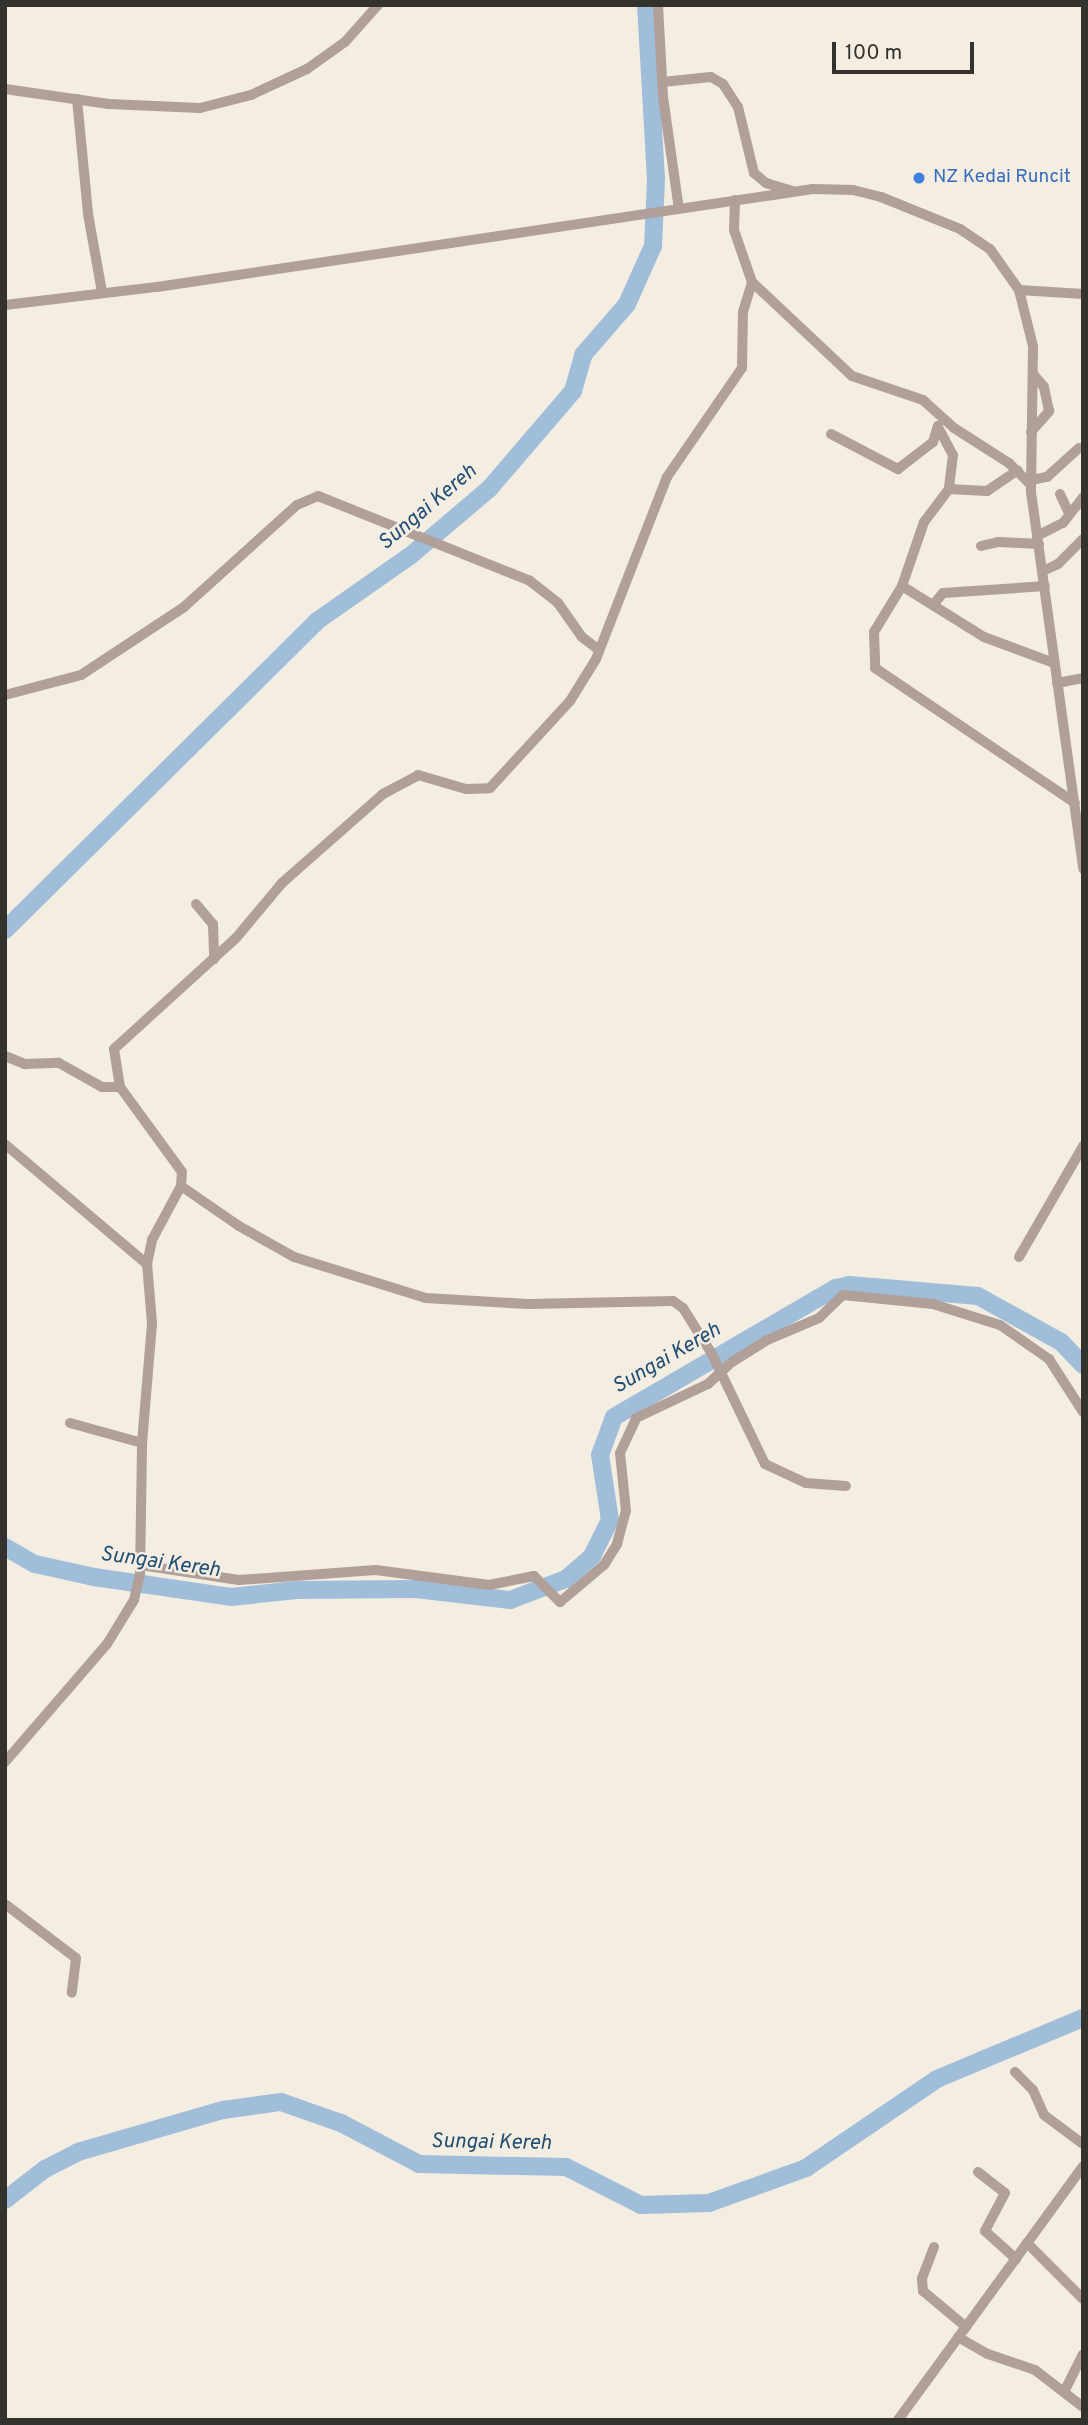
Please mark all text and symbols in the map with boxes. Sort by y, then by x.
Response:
scale bar [836,28,978,72]
text: 100 m [845,40,902,67]
place label: NZ Kedai Runcit [933,167,1071,189]
marker: NZ Kedai Runcit [911,170,927,186]
water label: Sungai Kereh [374,460,482,556]
water label: Sungai Kereh [608,1318,726,1400]
water label: Sungai Kereh [99,1542,221,1584]
water label: Sungai Kereh [430,2129,552,2157]

